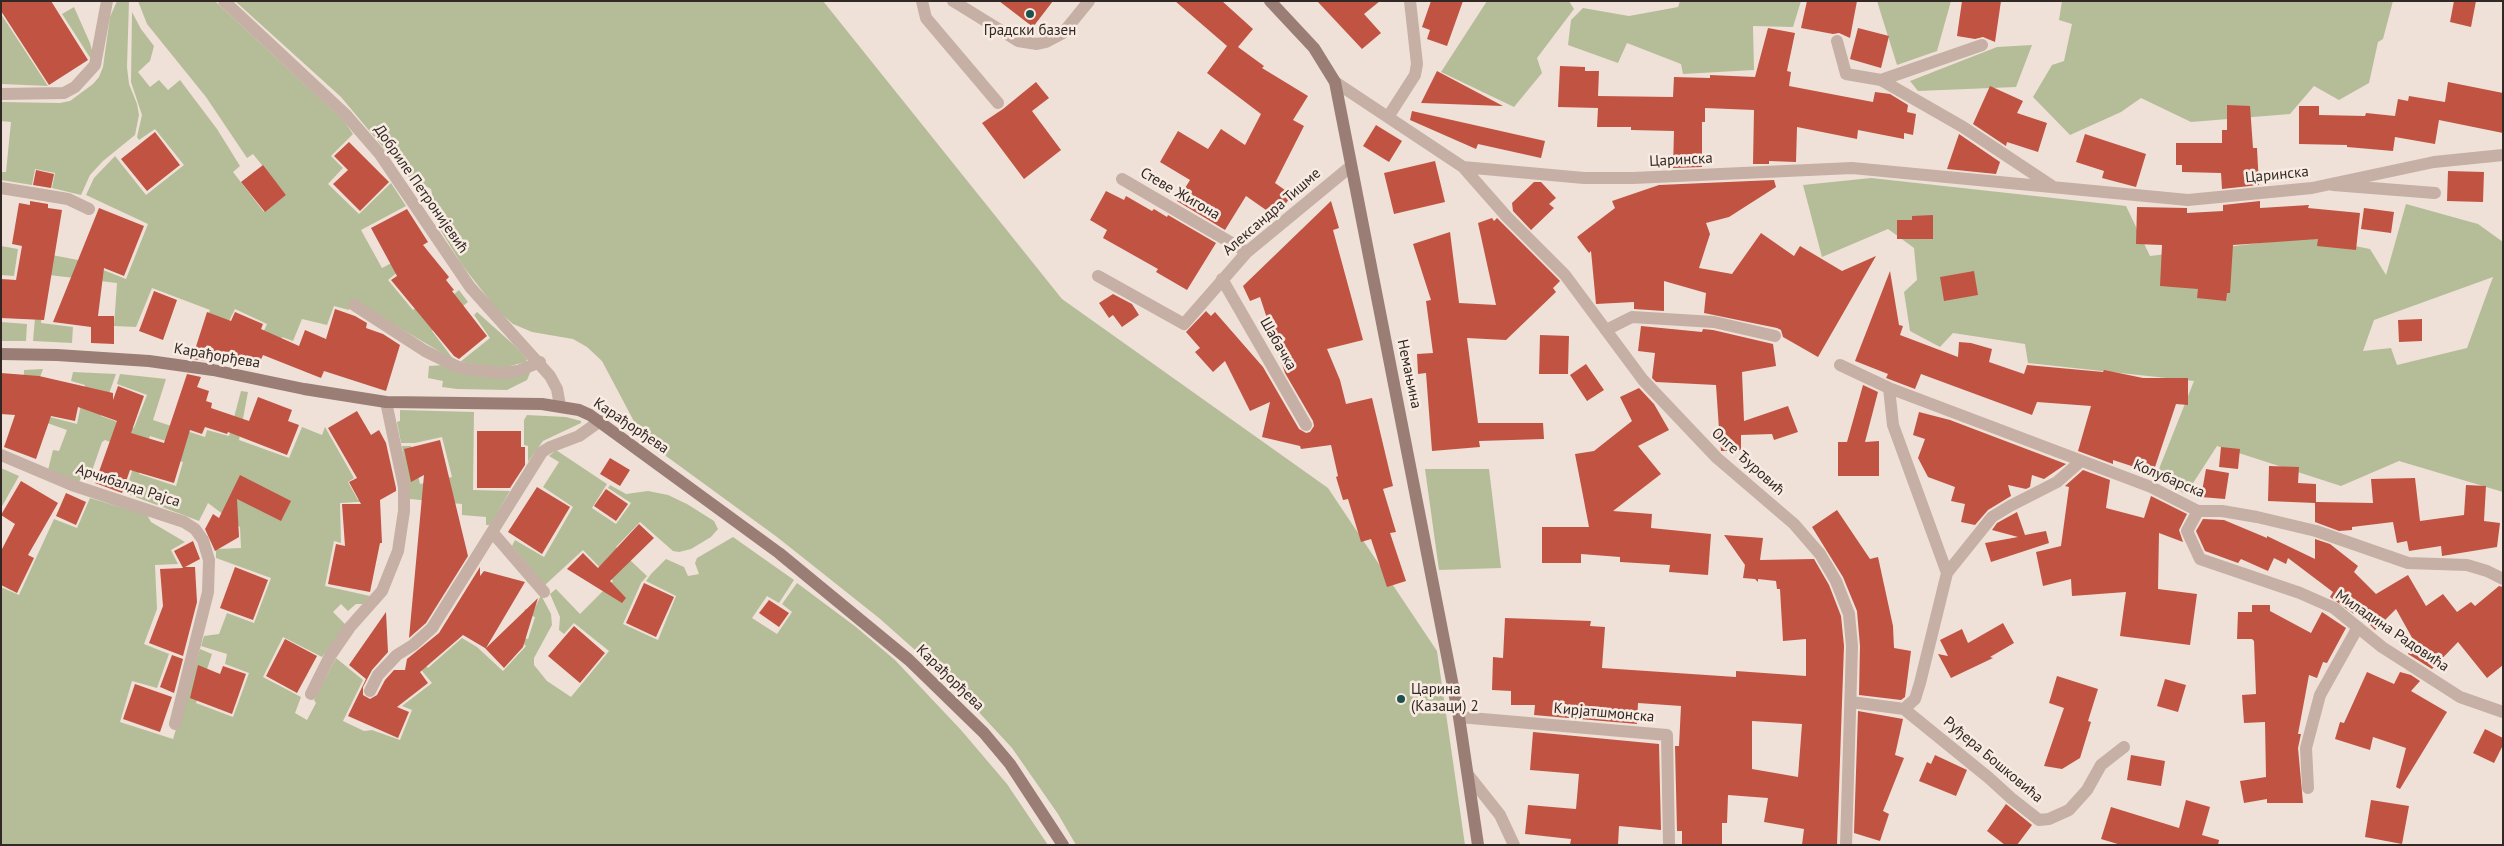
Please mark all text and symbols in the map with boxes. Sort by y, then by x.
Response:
marker: Градски базен [1024,8,1036,20]
place label: Градски базен [984,22,1076,40]
street label: Добриле Петронијевић [370,121,472,257]
street label: Царинска [1649,149,1713,171]
street label: Царинска [2244,163,2310,187]
street label: Стеве Жигона [1137,164,1223,224]
street label: Александра Тишме [1219,165,1325,259]
street label: Шабачка [1256,314,1300,374]
street label: Немањина [1393,338,1425,410]
street label: Карађорђева [172,340,262,372]
street label: Карађорђева [590,394,672,458]
street label: Олге Ђуровић [1708,424,1788,500]
street label: Колубарска [2131,456,2207,502]
street label: Арчибалда Рајса [74,461,182,511]
street label: Миладина Радовића [2332,586,2452,676]
street label: Карађорђева [912,641,988,715]
place label: Царина (Казаци) 2 [1411,681,1479,716]
marker: Царина (Казаци) 2 [1395,693,1407,705]
street label: Кирјатшмонска [1553,700,1655,726]
street label: Руђера Бошковића [1940,713,2046,807]

